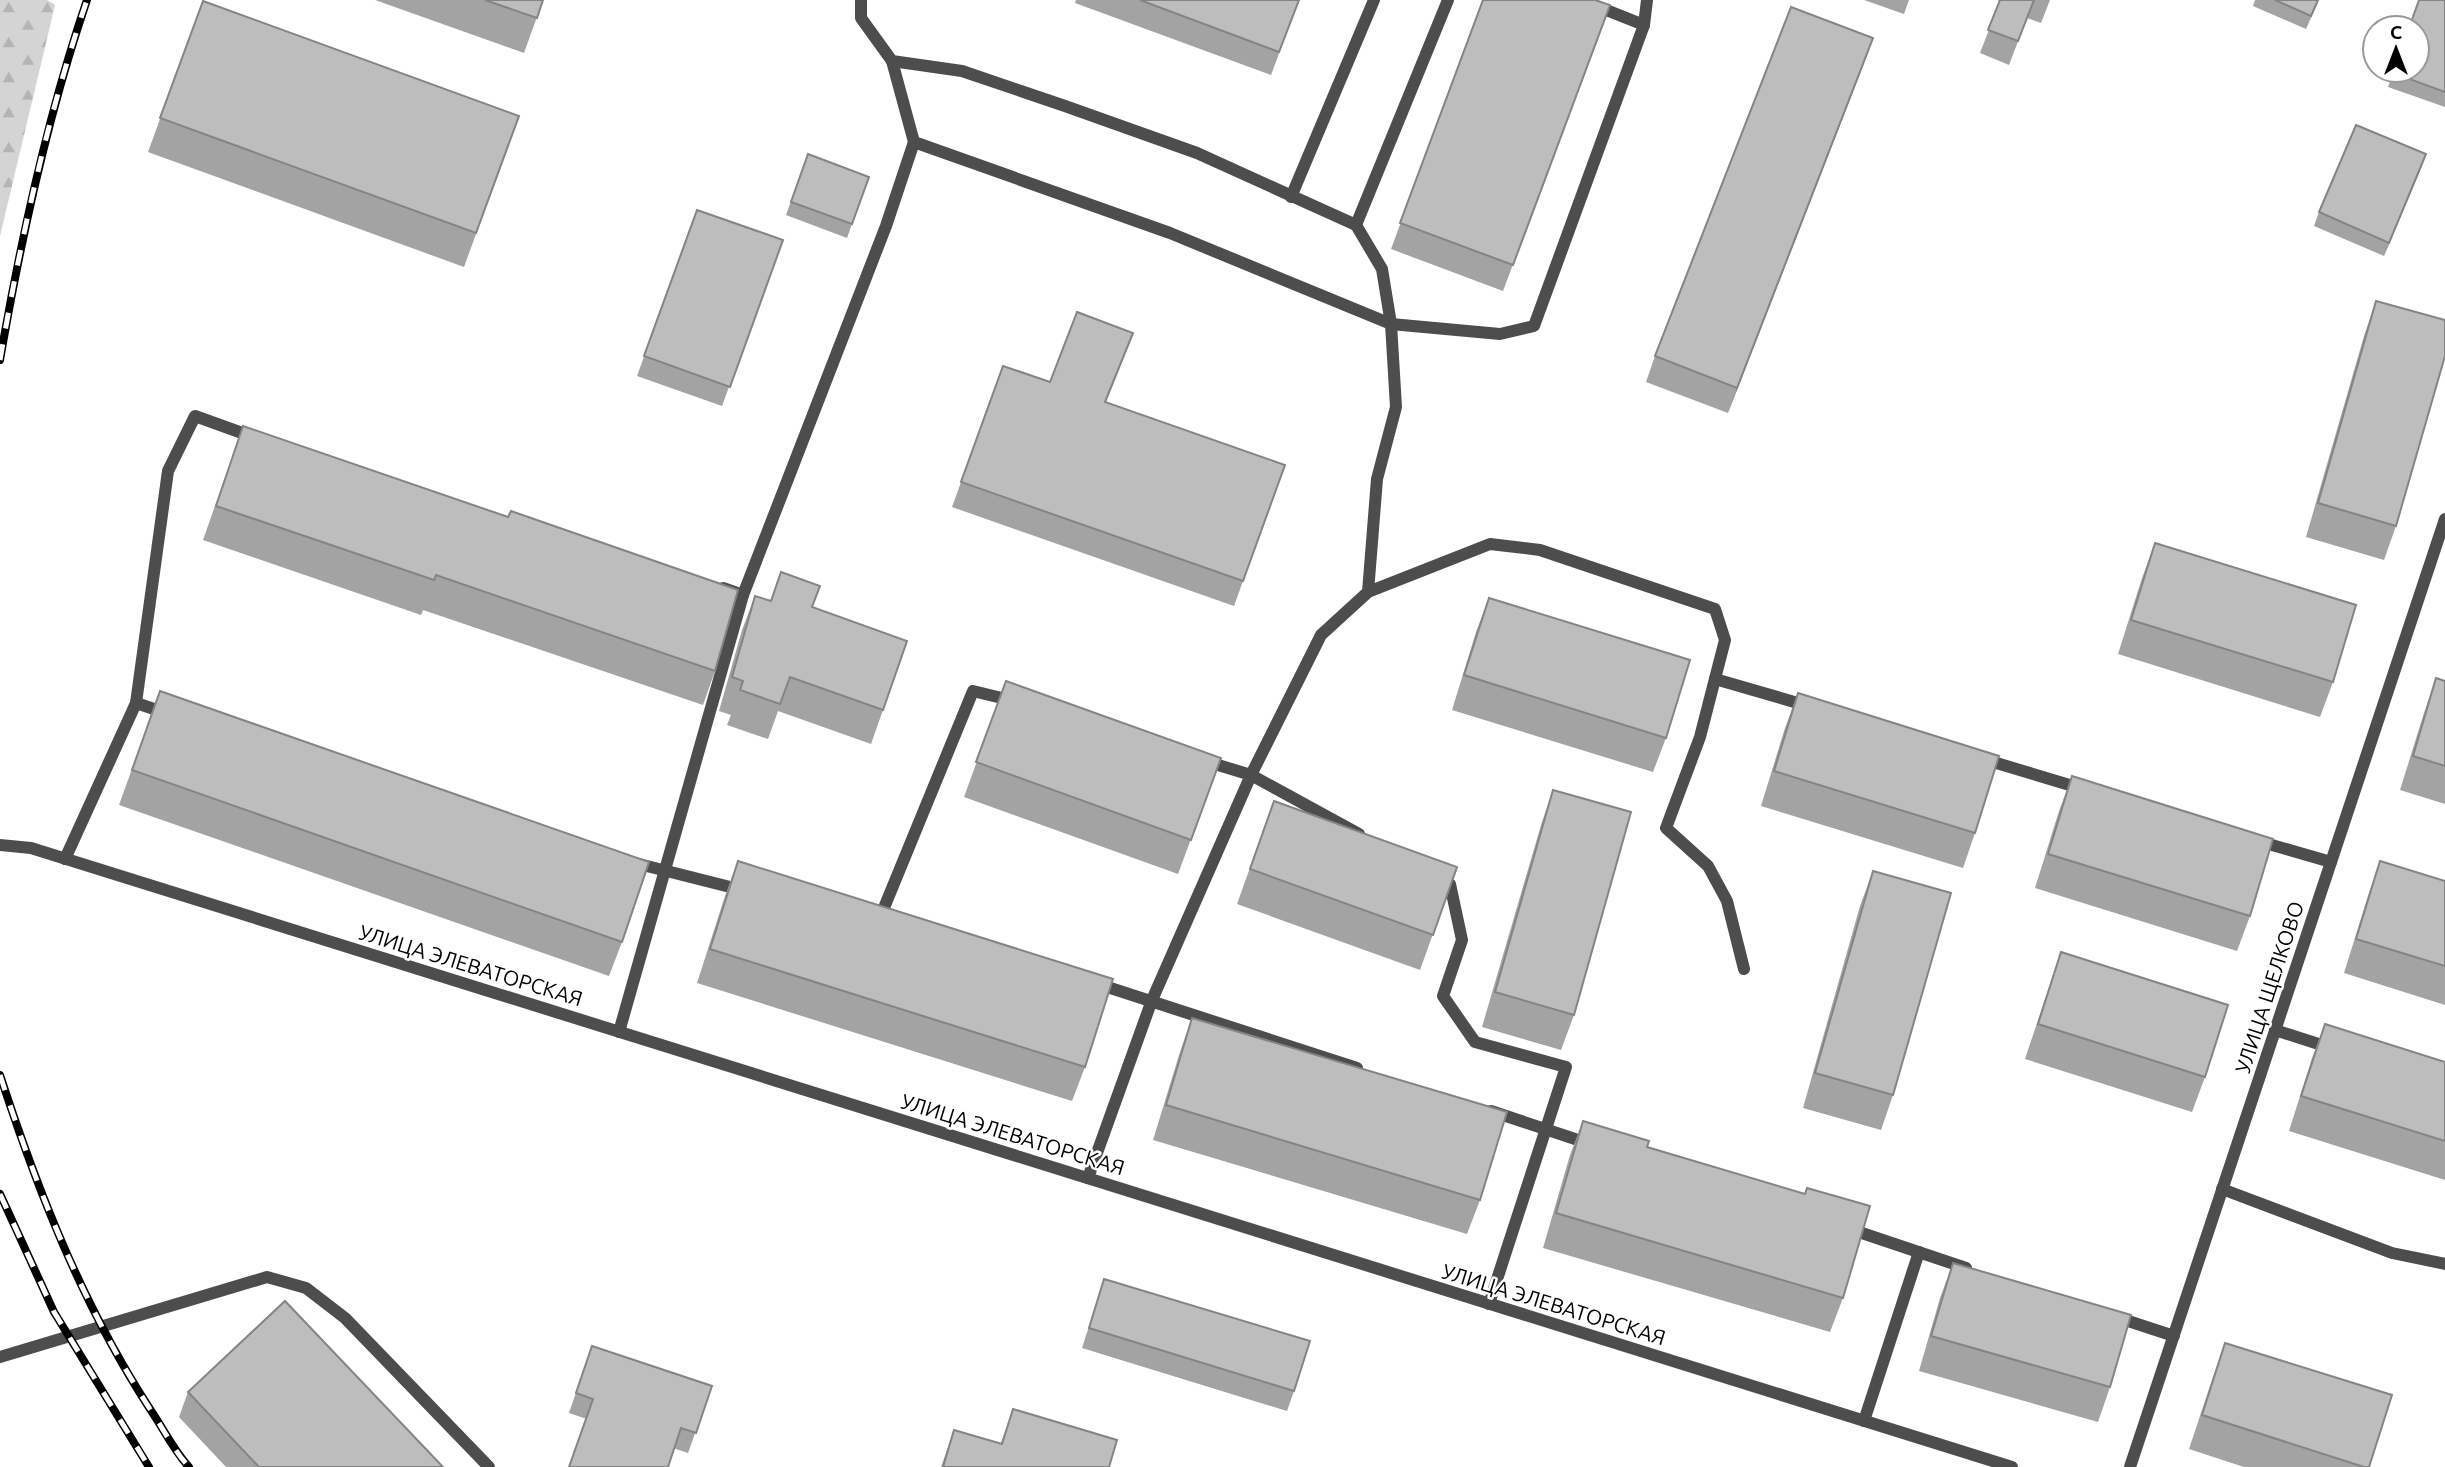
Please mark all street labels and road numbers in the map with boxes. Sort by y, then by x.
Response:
street label: УЛИЦА ЩЕЛКОВО [2230,898,2308,1076]
street label: УЛИЦА ЭЛЕВАТОРСКАЯ [356,920,586,1010]
street label: УЛИЦА ЭЛЕВАТОРСКАЯ [898,1089,1128,1179]
street label: УЛИЦА ЭЛЕВАТОРСКАЯ [1439,1259,1669,1349]

